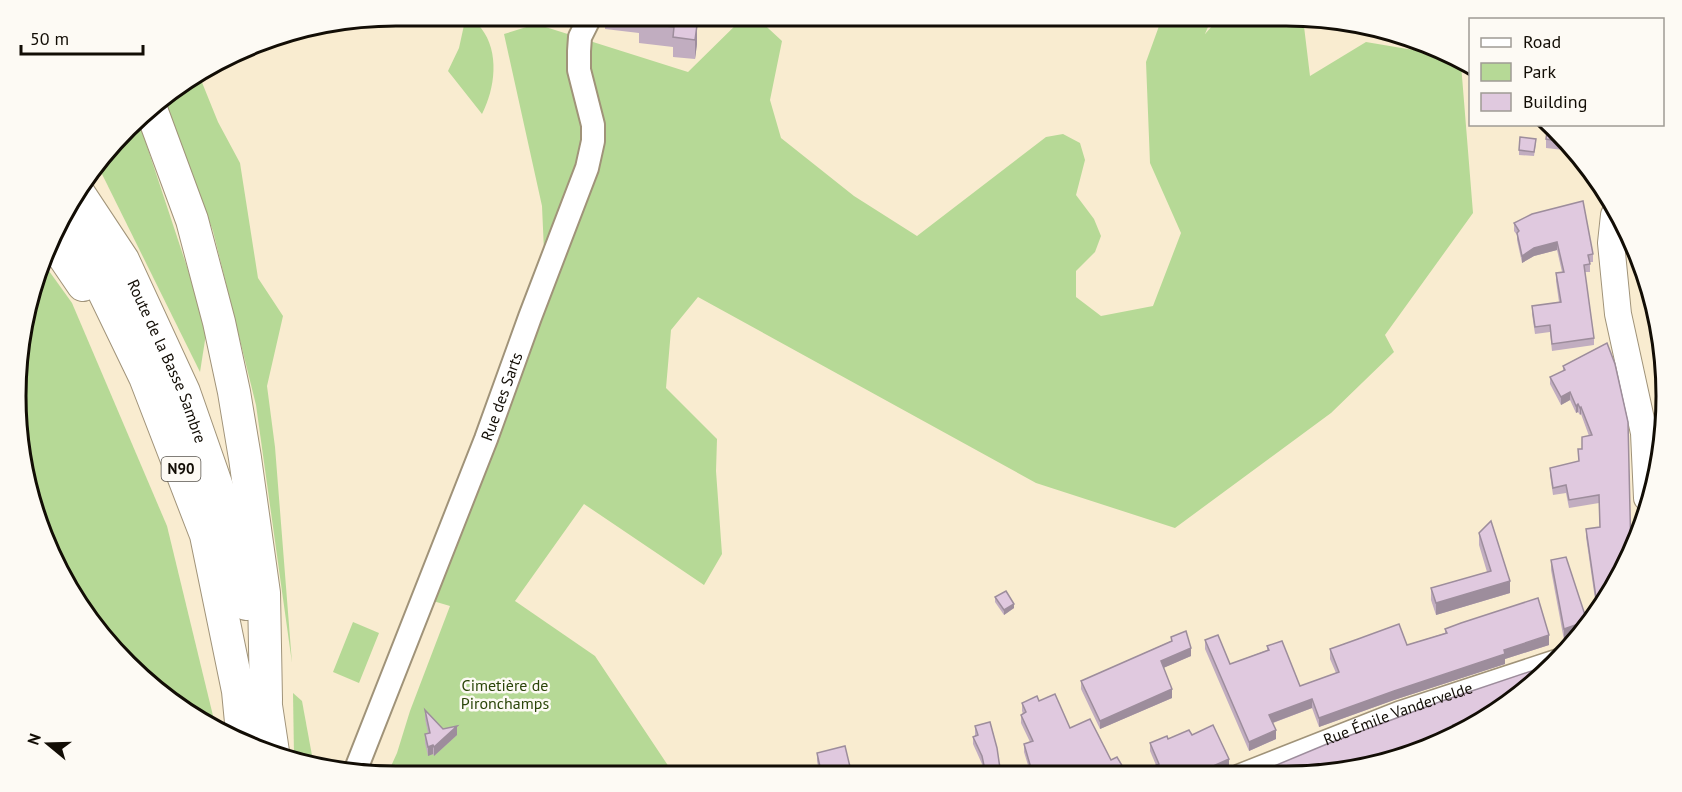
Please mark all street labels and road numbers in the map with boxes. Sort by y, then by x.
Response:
street label: Route de la Basse Sambre [123,276,211,446]
street label: Rue des Sarts [476,349,527,443]
road number: N90 [162,457,201,481]
street label: Rue Émile Vandervelde [1320,677,1475,749]

